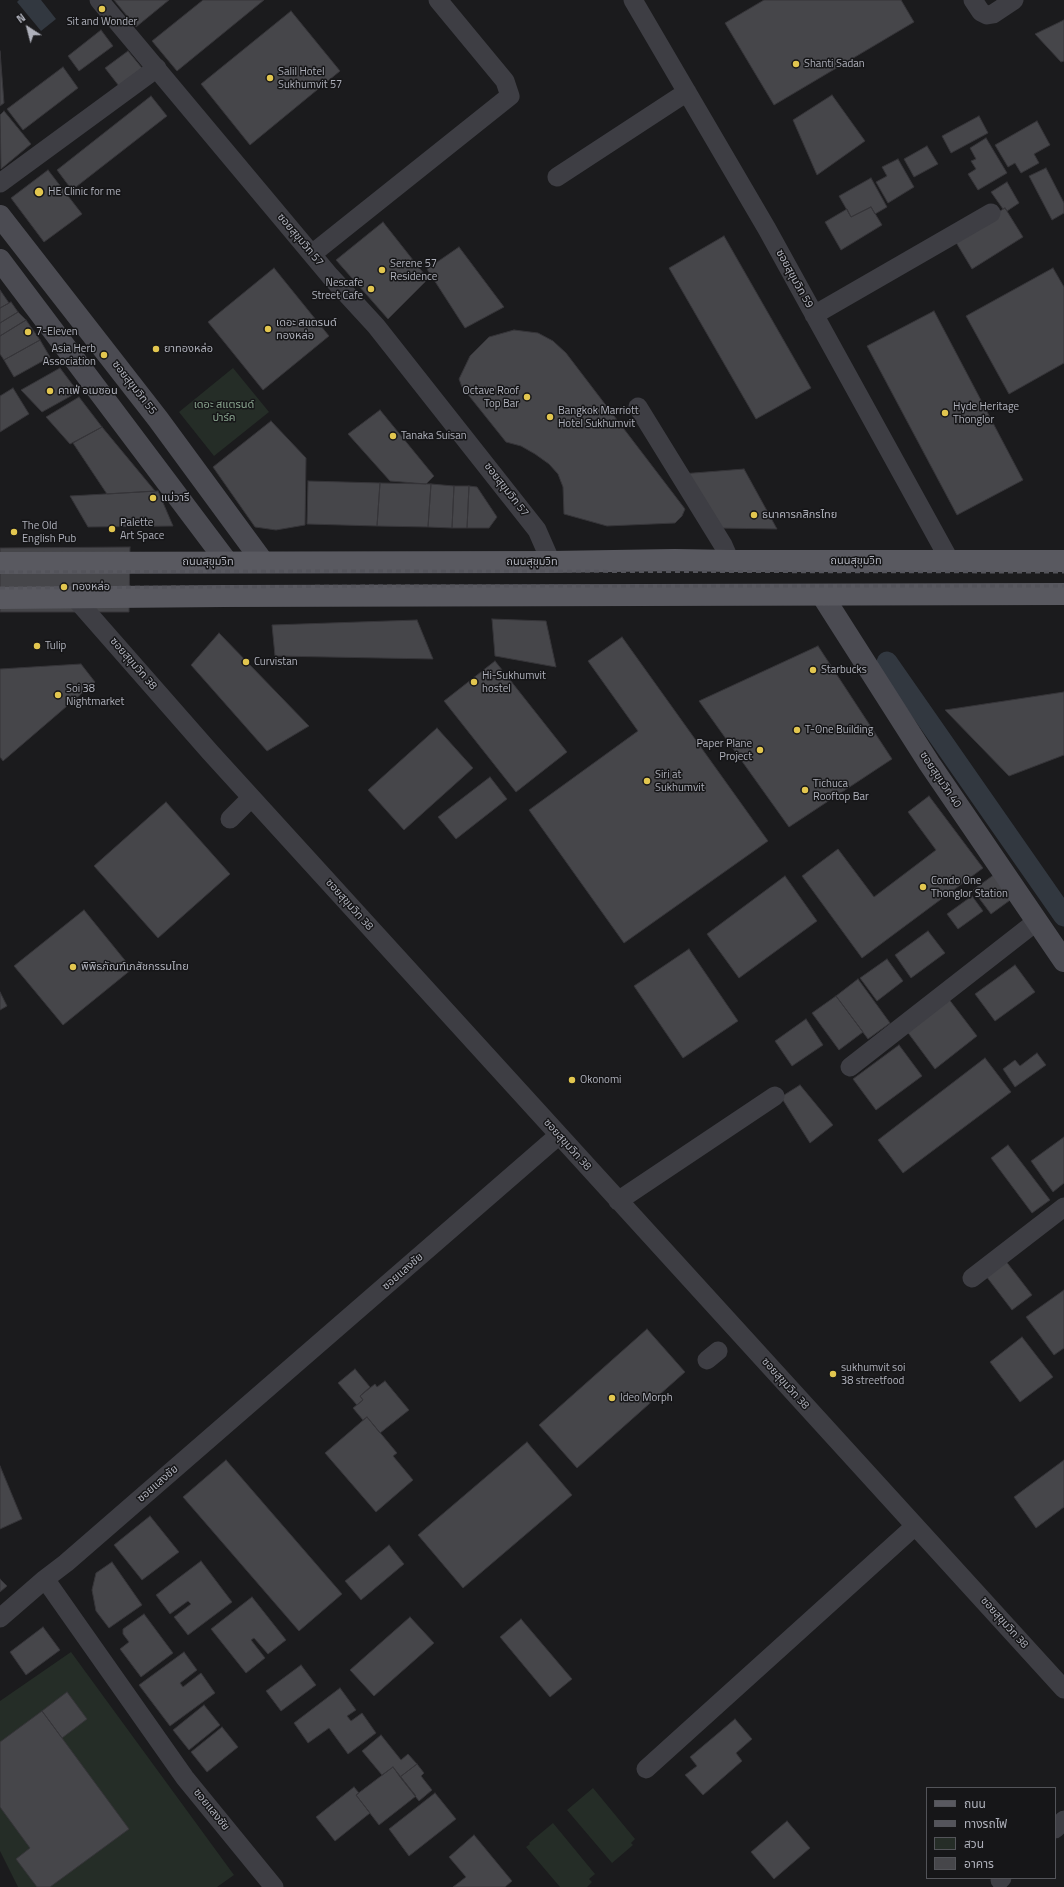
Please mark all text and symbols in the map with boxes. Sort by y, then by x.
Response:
marker: Sit and Wonder [97,4,107,14]
north arrow [8,8,48,48]
text: N [13,10,29,27]
place label: Sit and Wonder [67,15,137,29]
place label: Shanti Sadan [804,57,865,71]
marker: Shanti Sadan [791,59,801,69]
place label: Salil Hotel Sukhumvit 57 [278,65,342,91]
marker: Salil Hotel Sukhumvit 57 [265,73,275,83]
place label: HE Clinic for me [48,185,121,199]
marker: HE Clinic for me [33,186,45,198]
street label: ซอยสุขุมวิท 57 [274,211,326,269]
street label: ซอยสุขุมวิท 59 [773,247,815,311]
place label: Serene 57 Residence [390,257,437,283]
marker: Serene 57 Residence [377,265,387,275]
place label: Nescafe Street Cafe [312,276,363,302]
marker: Nescafe Street Cafe [366,284,376,294]
place label: เดอะ สแตรนด์ ทองหล่อ [276,316,337,342]
marker: เดอะ สแตรนด์ ทองหล่อ [263,324,273,334]
place label: 7-Eleven [36,325,78,339]
marker: 7-Eleven [23,327,33,337]
place label: Asia Herb Association [43,342,96,368]
place label: ยาทองหล่อ [164,342,213,356]
marker: ยาทองหล่อ [151,344,161,354]
marker: Asia Herb Association [99,350,109,360]
street label: ซอยสุขุมวิท 55 [109,358,159,418]
place label: คาเฟ่ อเมซอน [58,384,118,398]
place label: Octave Roof Top Bar [463,384,519,410]
marker: คาเฟ่ อเมซอน [45,386,55,396]
marker: Octave Roof Top Bar [522,392,532,402]
park label: เดอะ สแตรนด์ ปาร์ค [194,398,254,424]
place label: Hyde Heritage Thonglor [953,400,1019,426]
place label: Bangkok Marriott Hotel Sukhumvit [558,404,639,430]
marker: Hyde Heritage Thonglor [940,408,950,418]
marker: Bangkok Marriott Hotel Sukhumvit [545,412,555,422]
place label: Tanaka Suisan [401,429,467,443]
marker: Tanaka Suisan [388,431,398,441]
street label: ซอยสุขุมวิท 57 [481,460,531,520]
place label: แม่วารี [161,491,189,505]
marker: แม่วารี [148,493,158,503]
place label: ธนาคารกสิกรไทย [762,508,837,522]
marker: ธนาคารกสิกรไทย [749,510,759,520]
place label: Palette Art Space [120,516,164,542]
place label: The Old English Pub [22,519,76,545]
marker: Palette Art Space [107,524,117,534]
marker: The Old English Pub [9,527,19,537]
street label: ถนนสุขุมวิท [830,554,882,568]
street label: ถนนสุขุมวิท [182,555,234,569]
street label: ถนนสุขุมวิท [506,555,558,569]
place label: ทองหล่อ [72,580,110,594]
marker: ทองหล่อ [59,582,69,592]
street label: ซอยสุขุมวิท 38 [107,635,159,693]
place label: Tulip [45,639,66,653]
marker: Tulip [32,641,42,651]
place label: Curvistan [254,655,298,669]
marker: Curvistan [241,657,251,667]
place label: Starbucks [821,663,867,677]
marker: Starbucks [808,665,818,675]
place label: Hi-Sukhumvit hostel [482,669,546,695]
marker: Hi-Sukhumvit hostel [469,677,479,687]
place label: Soi 38 Nightmarket [66,682,124,708]
marker: Soi 38 Nightmarket [53,690,63,700]
place label: T-One Building [805,723,873,737]
marker: T-One Building [792,725,802,735]
place label: Paper Plane Project [696,737,752,763]
marker: Paper Plane Project [755,745,765,755]
street label: ซอยสุขุมวิท 40 [916,749,964,811]
place label: Siri at Sukhumvit [655,768,705,794]
marker: Siri at Sukhumvit [642,776,652,786]
place label: Tichuca Rooftop Bar [813,777,869,803]
marker: Tichuca Rooftop Bar [800,785,810,795]
place label: Condo One Thonglor Station [931,874,1008,900]
street label: ซอยสุขุมวิท 38 [322,876,376,934]
marker: Condo One Thonglor Station [918,882,928,892]
place label: พิพิธภัณฑ์เภสัชกรรมไทย [81,960,189,974]
marker: พิพิธภัณฑ์เภสัชกรรมไทย [68,962,78,972]
place label: Okonomi [580,1073,622,1087]
marker: Okonomi [567,1075,577,1085]
street label: ซอยสุขุมวิท 38 [540,1116,594,1174]
street label: ซอยแสงชัย [380,1251,426,1293]
street label: ซอยสุขุมวิท 38 [758,1355,812,1413]
place label: sukhumvit soi 38 streetfood [841,1361,905,1387]
marker: sukhumvit soi 38 streetfood [828,1369,838,1379]
place label: Ideo Morph [620,1391,673,1405]
marker: Ideo Morph [607,1393,617,1403]
street label: ซอยแสงชัย [135,1463,181,1505]
street label: ซอยสุขุมวิท 38 [977,1594,1031,1652]
street label: ซอยแสงชัย [190,1786,232,1834]
legend [926,1787,1056,1879]
text: ถนน [964,1794,986,1813]
text: ทางรถไฟ [964,1814,1007,1833]
text: สวน [964,1834,984,1853]
text: อาคาร [964,1854,994,1873]

